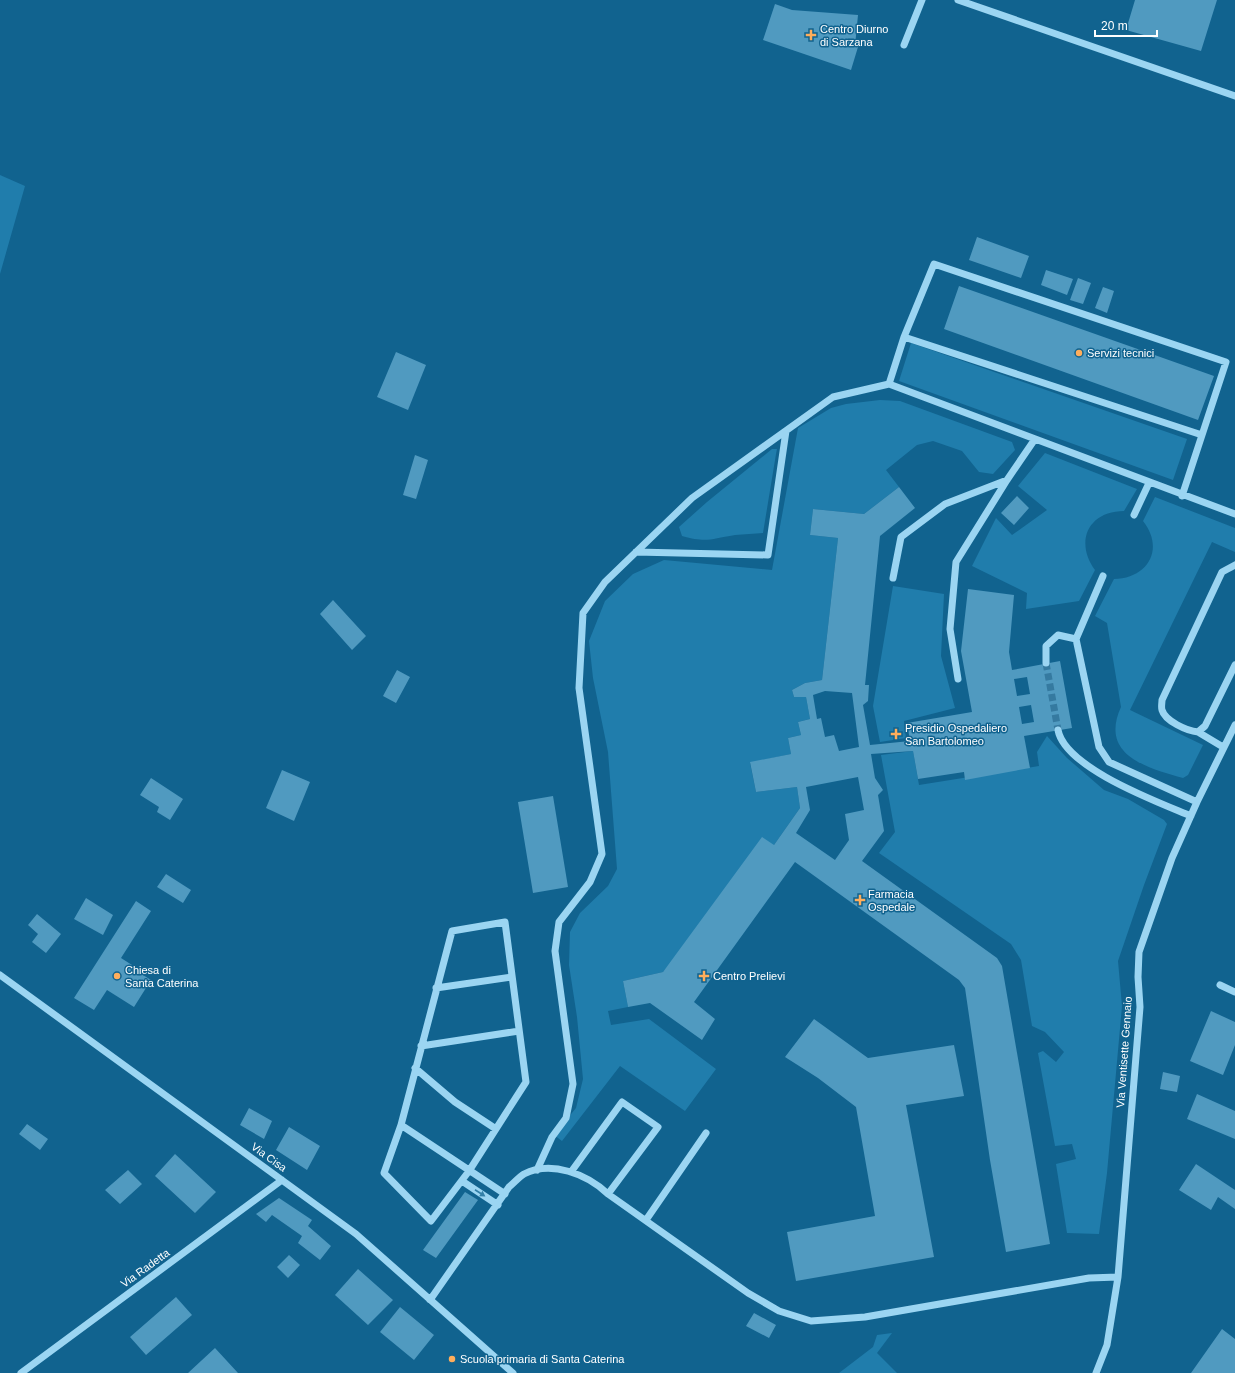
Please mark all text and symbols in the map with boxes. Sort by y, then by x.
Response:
scale bar [1095,12,1157,38]
text: 20 m [1101,19,1128,33]
place label: Centro Diurno di Sarzana [820,23,888,48]
marker: Centro Diurno di Sarzana [805,29,817,41]
place label: Servizi tecnici [1087,347,1154,359]
marker: Servizi tecnici [1074,348,1084,358]
place label: Presidio Ospedaliero San Bartolomeo [905,722,1007,747]
marker: Presidio Ospedaliero San Bartolomeo [890,728,902,740]
place label: Farmacia Ospedale [868,888,915,913]
marker: Farmacia Ospedale [855,895,865,905]
place label: Chiesa di Santa Caterina [125,964,199,989]
marker: Centro Prelievi [698,970,710,982]
place label: Centro Prelievi [713,970,785,982]
marker: Chiesa di Santa Caterina [112,971,122,981]
street label: Via Ventisette Gennaio [1114,996,1134,1108]
street label: Via Cisa [249,1140,290,1174]
one-way arrow [475,1189,485,1197]
street label: Via Radetta [118,1246,172,1290]
place label: Scuola primaria di Santa Caterina [460,1353,625,1365]
marker: Scuola primaria di Santa Caterina [447,1354,457,1364]

